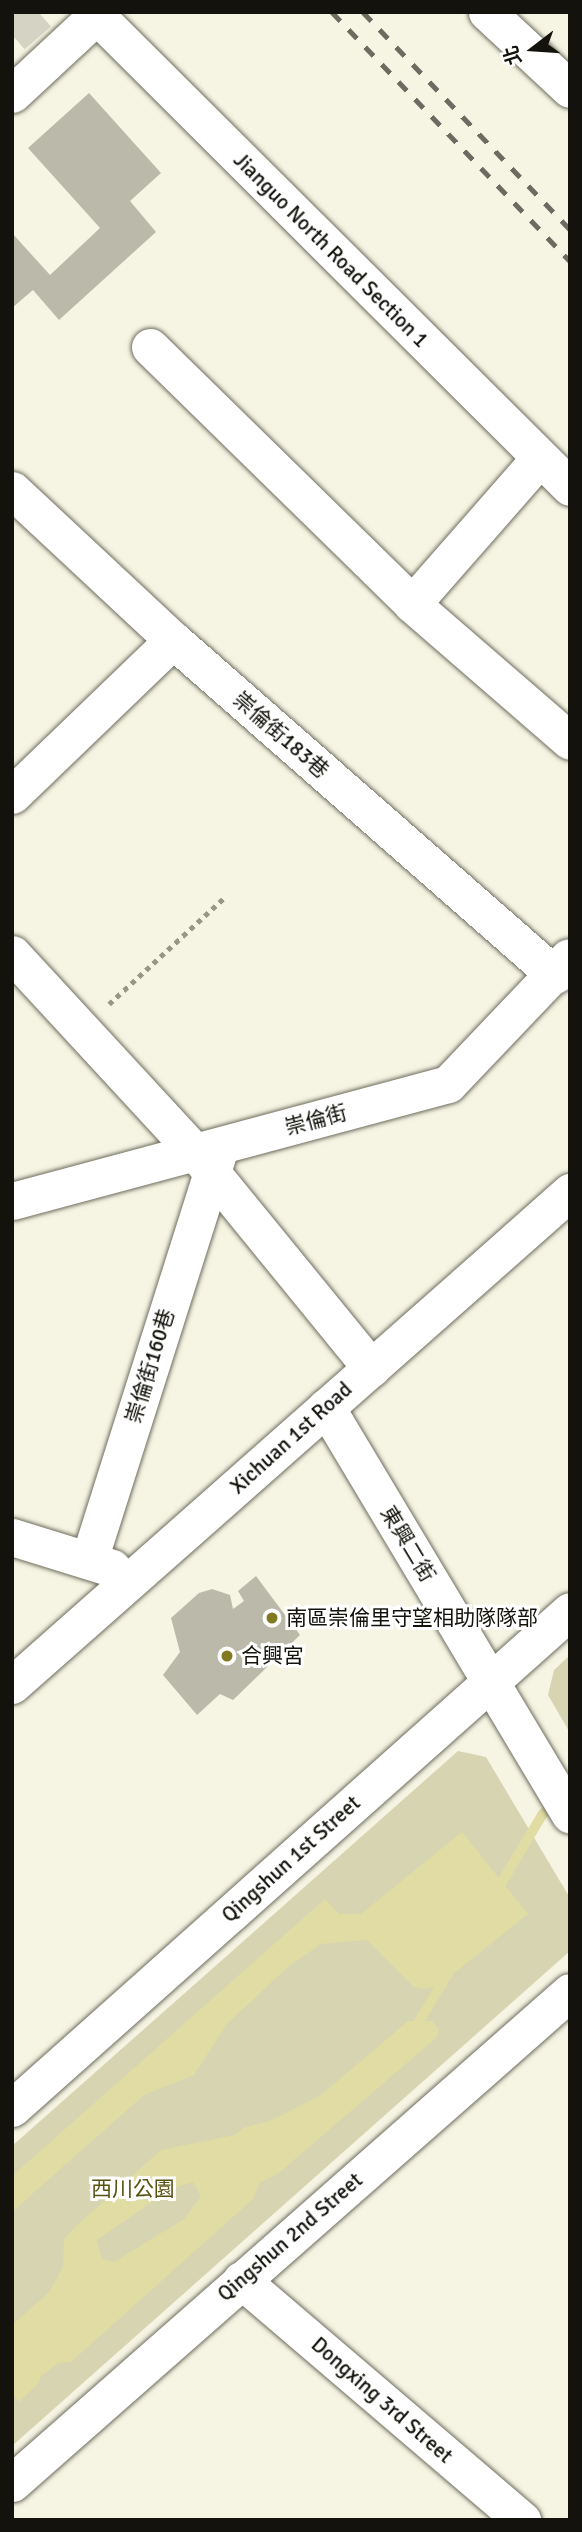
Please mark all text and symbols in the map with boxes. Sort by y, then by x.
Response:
north arrow [498,14,568,84]
text: 北 [499,43,527,68]
street label: Jianguo North Road Section 1 [228,147,434,353]
street label: 崇倫街183巷 [228,687,334,783]
street label: 崇倫街 [282,1100,350,1140]
street label: 崇倫街160巷 [121,1306,179,1426]
street label: Xichuan 1st Road [225,1377,357,1499]
street label: 東興二街 [376,1502,440,1586]
place label: 南區崇倫里守望相助隊隊部 [286,1605,538,1631]
marker: 南區崇倫里守望相助隊隊部 [264,1610,280,1626]
place label: 合興宮 [241,1643,304,1669]
marker: 合興宮 [219,1648,235,1664]
street label: Qingshun 1st Street [217,1790,365,1928]
street label: Qingshun 2nd Street [213,2167,367,2307]
park label: 西川公園 [91,2176,175,2202]
street label: Dongxing 3rd Street [306,2332,458,2468]

